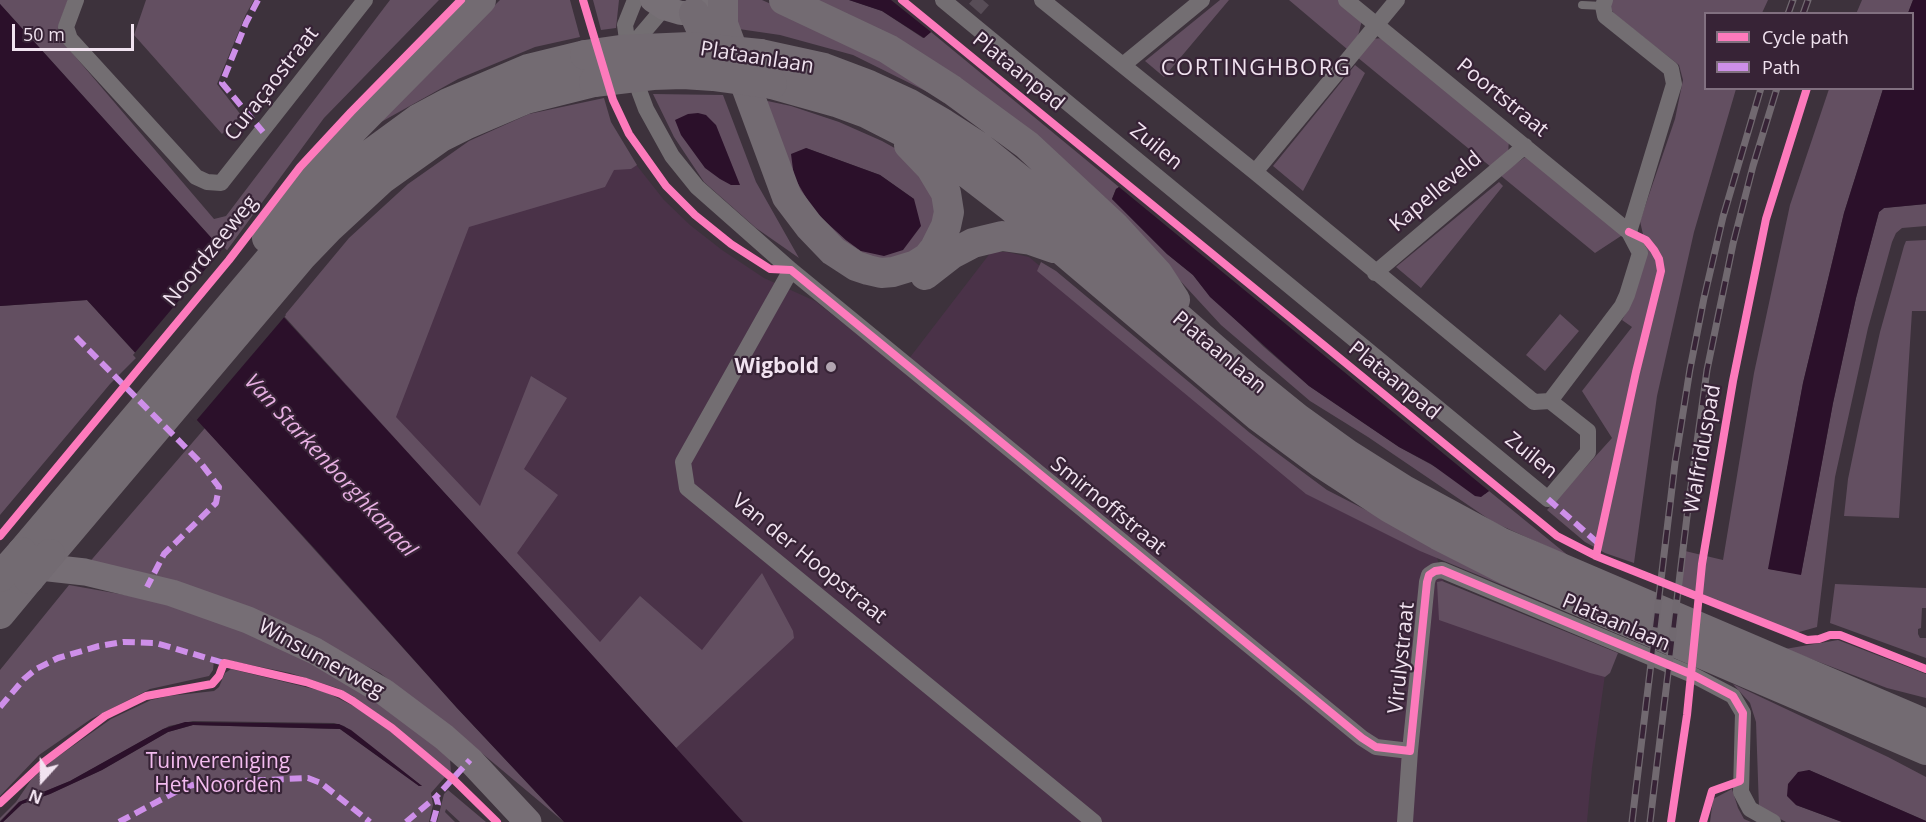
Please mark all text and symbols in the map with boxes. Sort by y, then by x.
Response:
scale bar [15,12,136,50]
legend [1704,12,1914,90]
text: 50 m [23,22,65,46]
street label: Curaçaostraat [220,22,324,146]
text: Cycle path [1762,25,1849,49]
street label: Plataanpad [967,27,1069,117]
street label: Plataanlaan [698,37,816,79]
street label: Poortstraat [1451,53,1553,143]
text: Path [1762,55,1800,79]
district label: CORTINGHBORG [1161,56,1351,82]
street label: Zuilen [1125,118,1187,176]
street label: Kapelleveld [1385,146,1487,238]
street label: Noordzeeweg [159,190,263,312]
street label: Plataanlaan [1167,306,1271,400]
street label: Plataanpad [1343,336,1445,426]
place label: Wigbold [734,354,819,380]
marker: Wigbold [824,360,838,374]
water label: Van Starkenborghkanaal [238,369,422,563]
street label: Walfriduspad [1679,383,1727,515]
street label: Zuilen [1500,427,1562,485]
street label: Smirnoffstraat [1045,452,1171,560]
street label: Van der Hoopstraat [727,489,891,629]
street label: Plataanlaan [1558,589,1674,657]
street label: Virulystraat [1384,601,1420,715]
street label: Winsumerweg [254,614,388,704]
park label: Tuinvereniging Het Noorden [146,749,290,799]
north arrow [12,750,72,810]
text: N [26,784,46,809]

